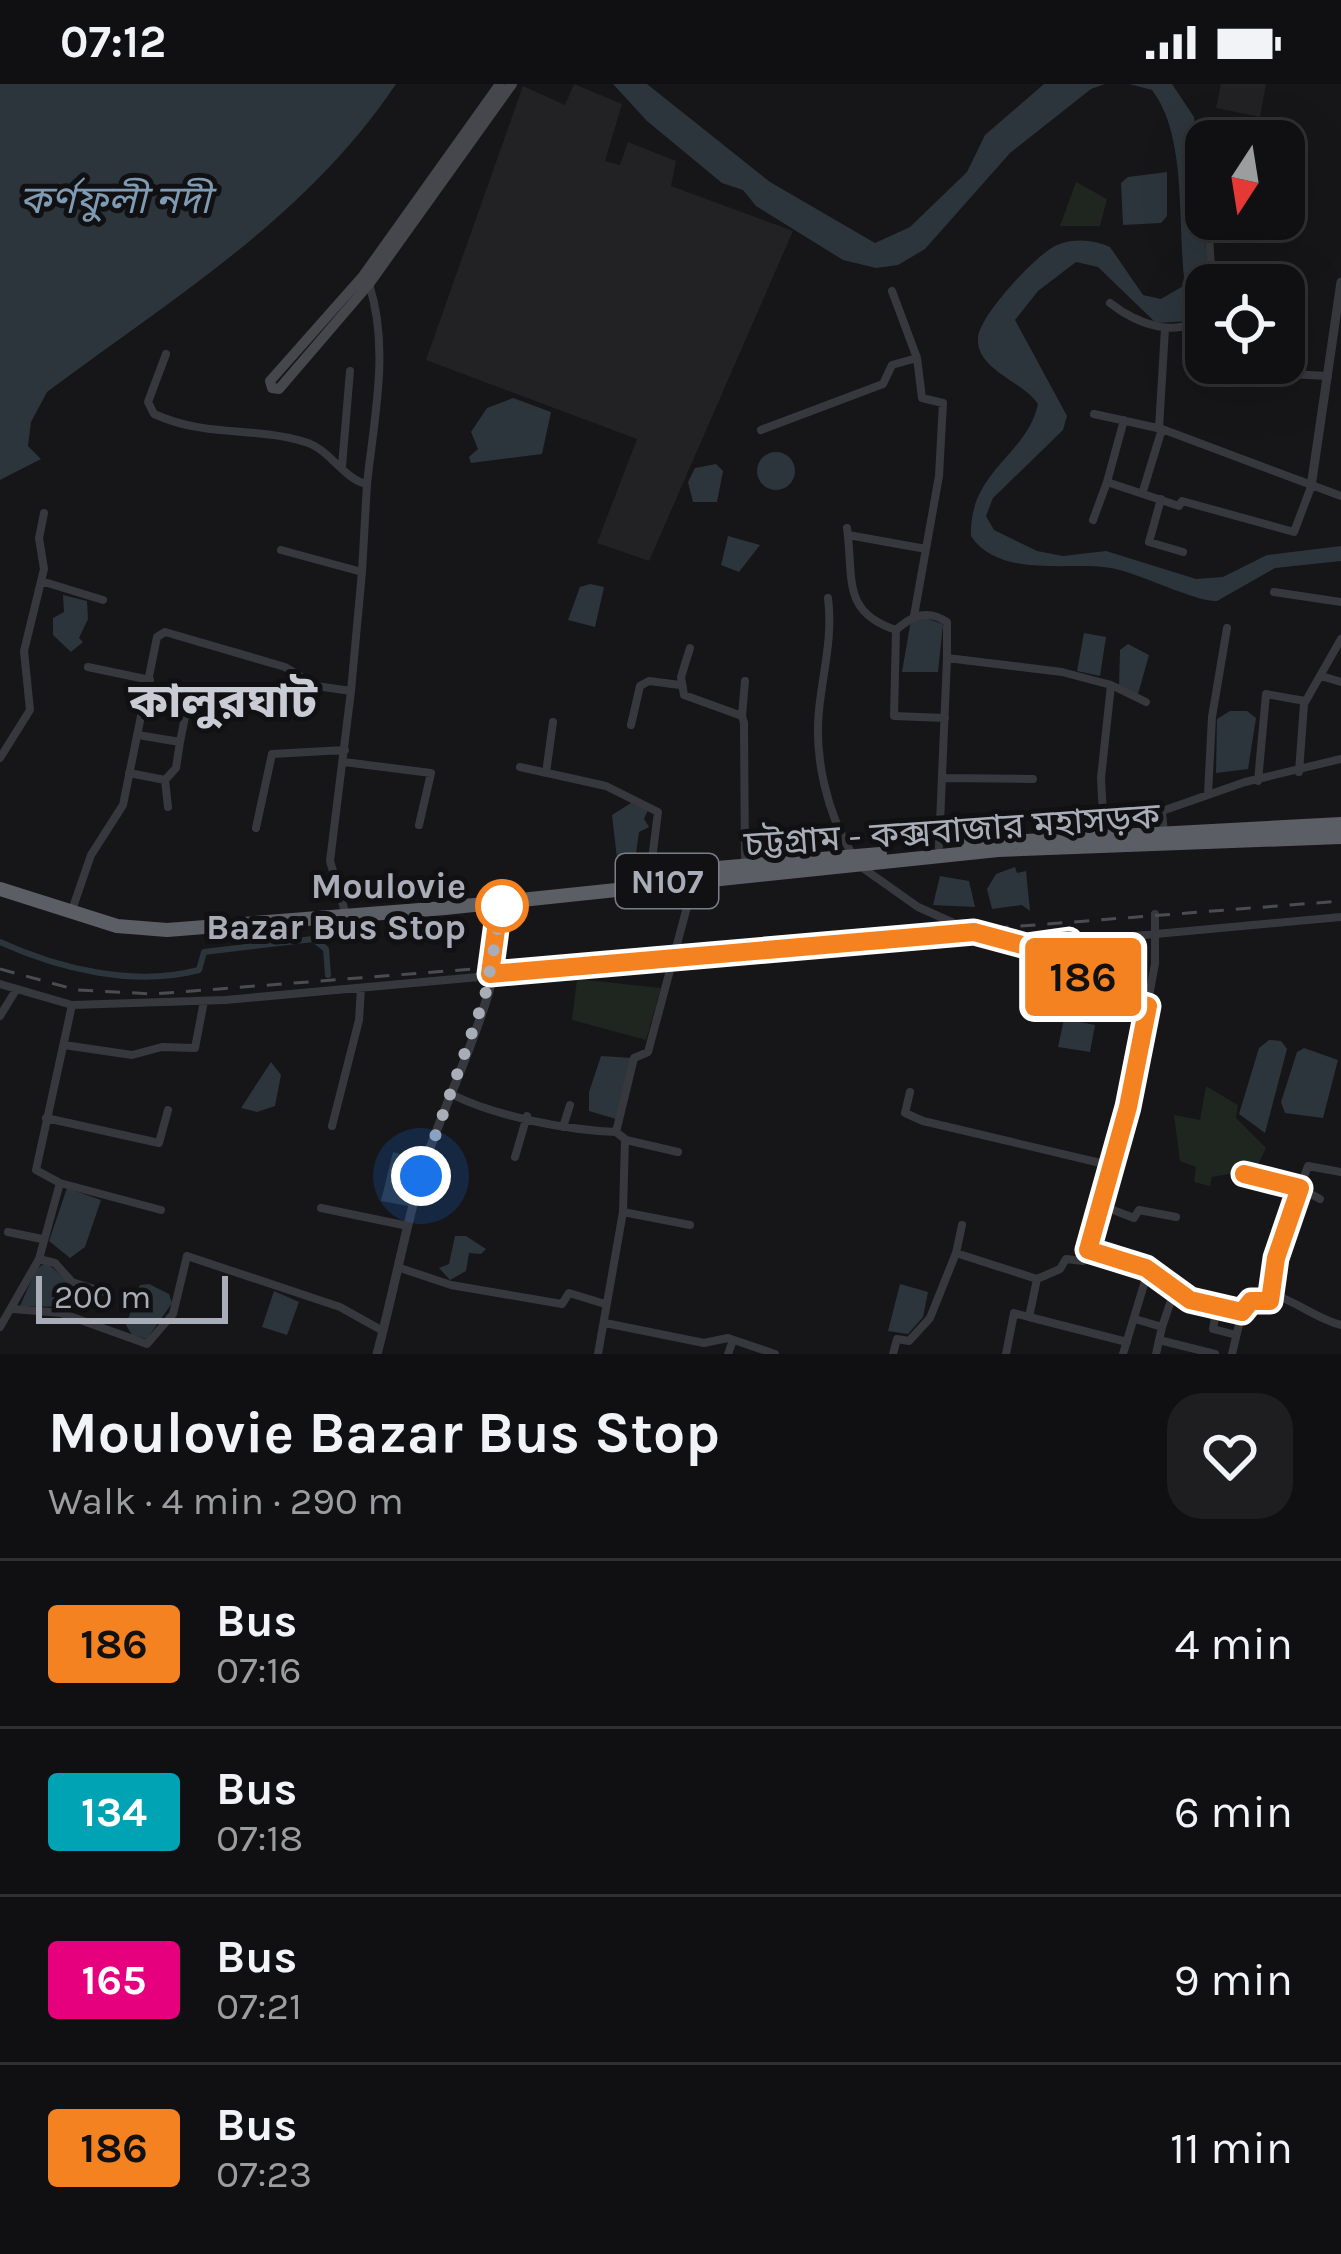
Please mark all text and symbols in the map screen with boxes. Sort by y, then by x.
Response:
text: 07:12 [60,16,166,68]
north arrow [1185,120,1305,240]
map controls [1185,120,1305,384]
water label: কর্ণফুলী নদী [20,177,217,223]
button: locate [1185,264,1305,384]
district label: কালুরঘাট [128,673,318,729]
street label: চট্টগ্রাম - কক্সবাজার মহাসড়ক [742,793,1162,866]
road number: N107 [616,854,718,908]
place label: Moulovie Bazar Bus Stop [206,865,466,948]
marker: Moulovie Bazar Bus Stop [477,881,527,931]
line badge: 186 [1014,938,1152,1016]
text: 186 [1049,952,1117,1002]
your location [391,1146,451,1206]
scale bar [36,1270,228,1323]
text: 200 m [54,1278,151,1316]
button: heart [1167,1393,1293,1519]
text: Moulovie Bazar Bus Stop [48,1400,720,1466]
text: Walk · 4 min · 290 m [48,1478,404,1524]
text: Bus [216,1595,297,1647]
text: 4 min [1175,1618,1293,1670]
text: 186 [80,1619,148,1669]
text: 07:16 [216,1647,302,1693]
text: Bus [216,1763,297,1815]
text: 6 min [1174,1786,1293,1838]
text: 134 [81,1787,147,1837]
text: 07:18 [216,1815,303,1861]
text: Bus [216,1931,297,1983]
text: 9 min [1174,1954,1293,2006]
text: 165 [82,1955,146,2005]
text: 07:21 [216,1983,302,2029]
text: Bus [216,2099,297,2151]
text: 11 min [1170,2122,1293,2174]
text: 186 [80,2123,148,2173]
text: 07:23 [216,2151,312,2197]

